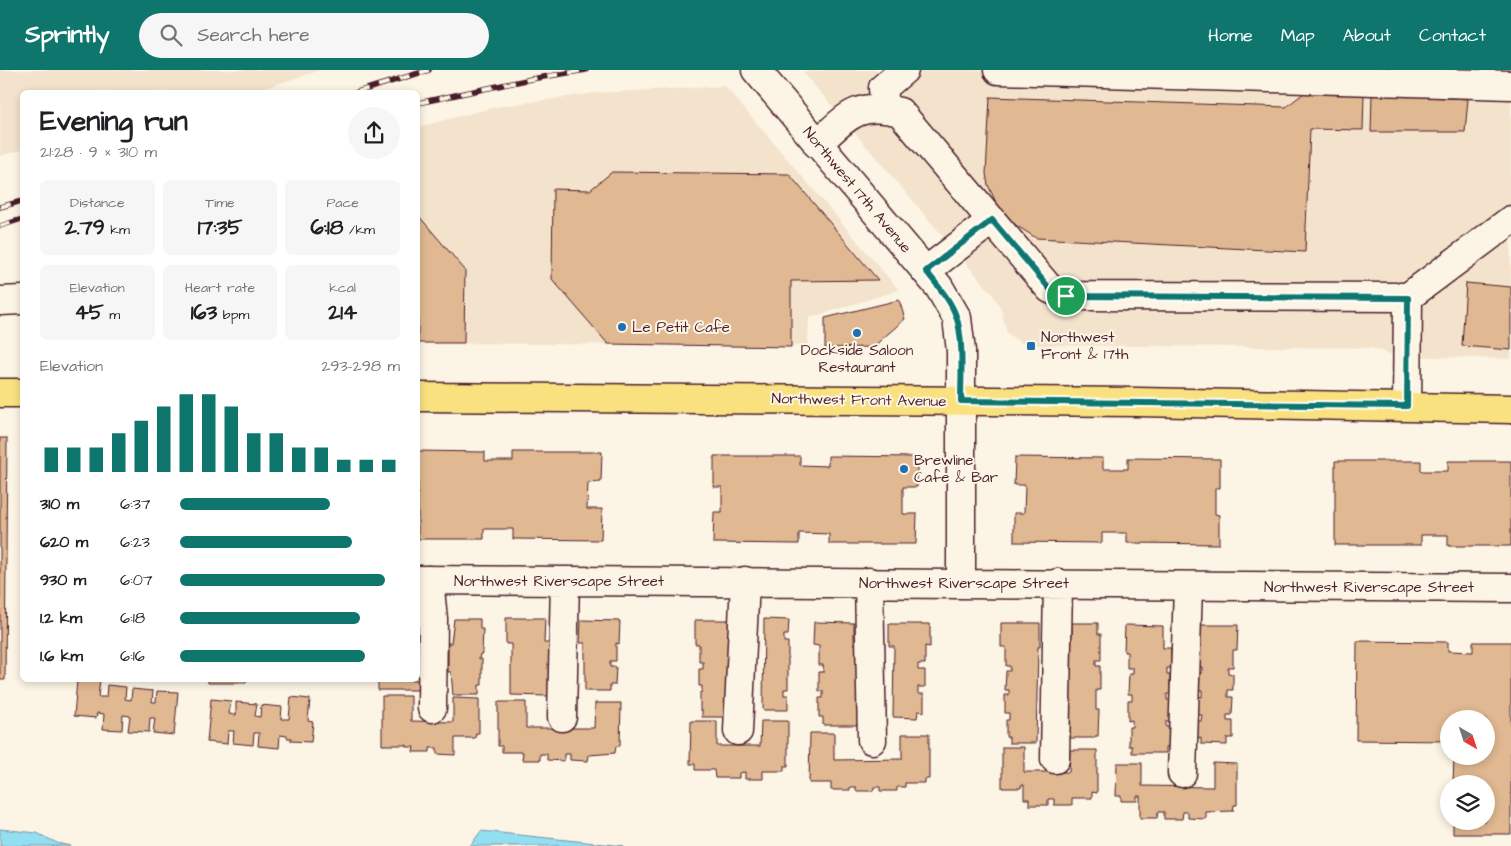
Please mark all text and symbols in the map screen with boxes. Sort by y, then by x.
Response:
search box [139,13,489,58]
text: Sprintly [25,18,109,52]
icon: search [157,21,185,49]
text: Search here [197,22,309,49]
text: Home [1208,23,1253,48]
text: Map [1281,23,1315,48]
text: About [1343,23,1391,48]
text: Contact [1419,23,1486,48]
text: Evening run [40,102,188,141]
button: share [348,107,400,159]
street label: Northwest 17th Avenue [798,122,916,258]
text: 21:28 · 9 × 310 m [40,141,157,163]
text: Distance [70,193,125,213]
text: Time [205,193,235,213]
text: Pace [326,193,359,213]
text: 2.79 [65,213,105,242]
text: 17:35 [198,213,242,242]
text: 6:18 [310,213,343,242]
text: km [105,220,130,240]
text: /km [343,220,375,240]
pin [1045,275,1087,317]
text: Elevation [70,278,125,298]
text: Heart rate [185,278,255,298]
text: kcal [329,278,356,298]
icon: arrive [1052,282,1080,310]
text: 45 [74,298,104,327]
text: 163 [191,298,217,327]
text: 214 [328,298,357,327]
text: m [104,305,120,325]
text: bpm [217,305,249,325]
place label: Le Petit Cafe [632,317,730,338]
marker: Le Petit Cafe [616,321,628,333]
marker: Dockside Saloon Restaurant [851,327,863,339]
place label: Northwest Front & 17th [1041,327,1129,365]
place label: Dockside Saloon Restaurant [801,340,914,378]
marker: Northwest Front & 17th [1025,340,1037,352]
text: Elevation [40,355,103,377]
text: 293–298 m [321,355,400,377]
street label: Northwest Front Avenue [771,388,947,412]
place label: Brewline Cafe & Bar [914,450,998,488]
marker: Brewline Cafe & Bar [898,463,910,475]
text: 310 m [40,493,79,515]
text: 6:37 [120,493,151,515]
text: 620 m [40,531,88,553]
text: 6:23 [120,531,150,553]
text: 930 m [40,569,86,591]
text: 6:07 [120,569,153,591]
street label: Northwest Riverscape Street [454,571,664,592]
street label: Northwest Riverscape Street [859,573,1069,594]
street label: Northwest Riverscape Street [1264,577,1474,598]
text: 1.2 km [40,607,82,629]
text: 6:18 [120,607,145,629]
text: 1.6 km [40,645,83,667]
text: 6:16 [120,645,145,667]
north arrow [1440,710,1495,765]
map controls [1440,710,1495,830]
button: layers [1440,775,1495,830]

